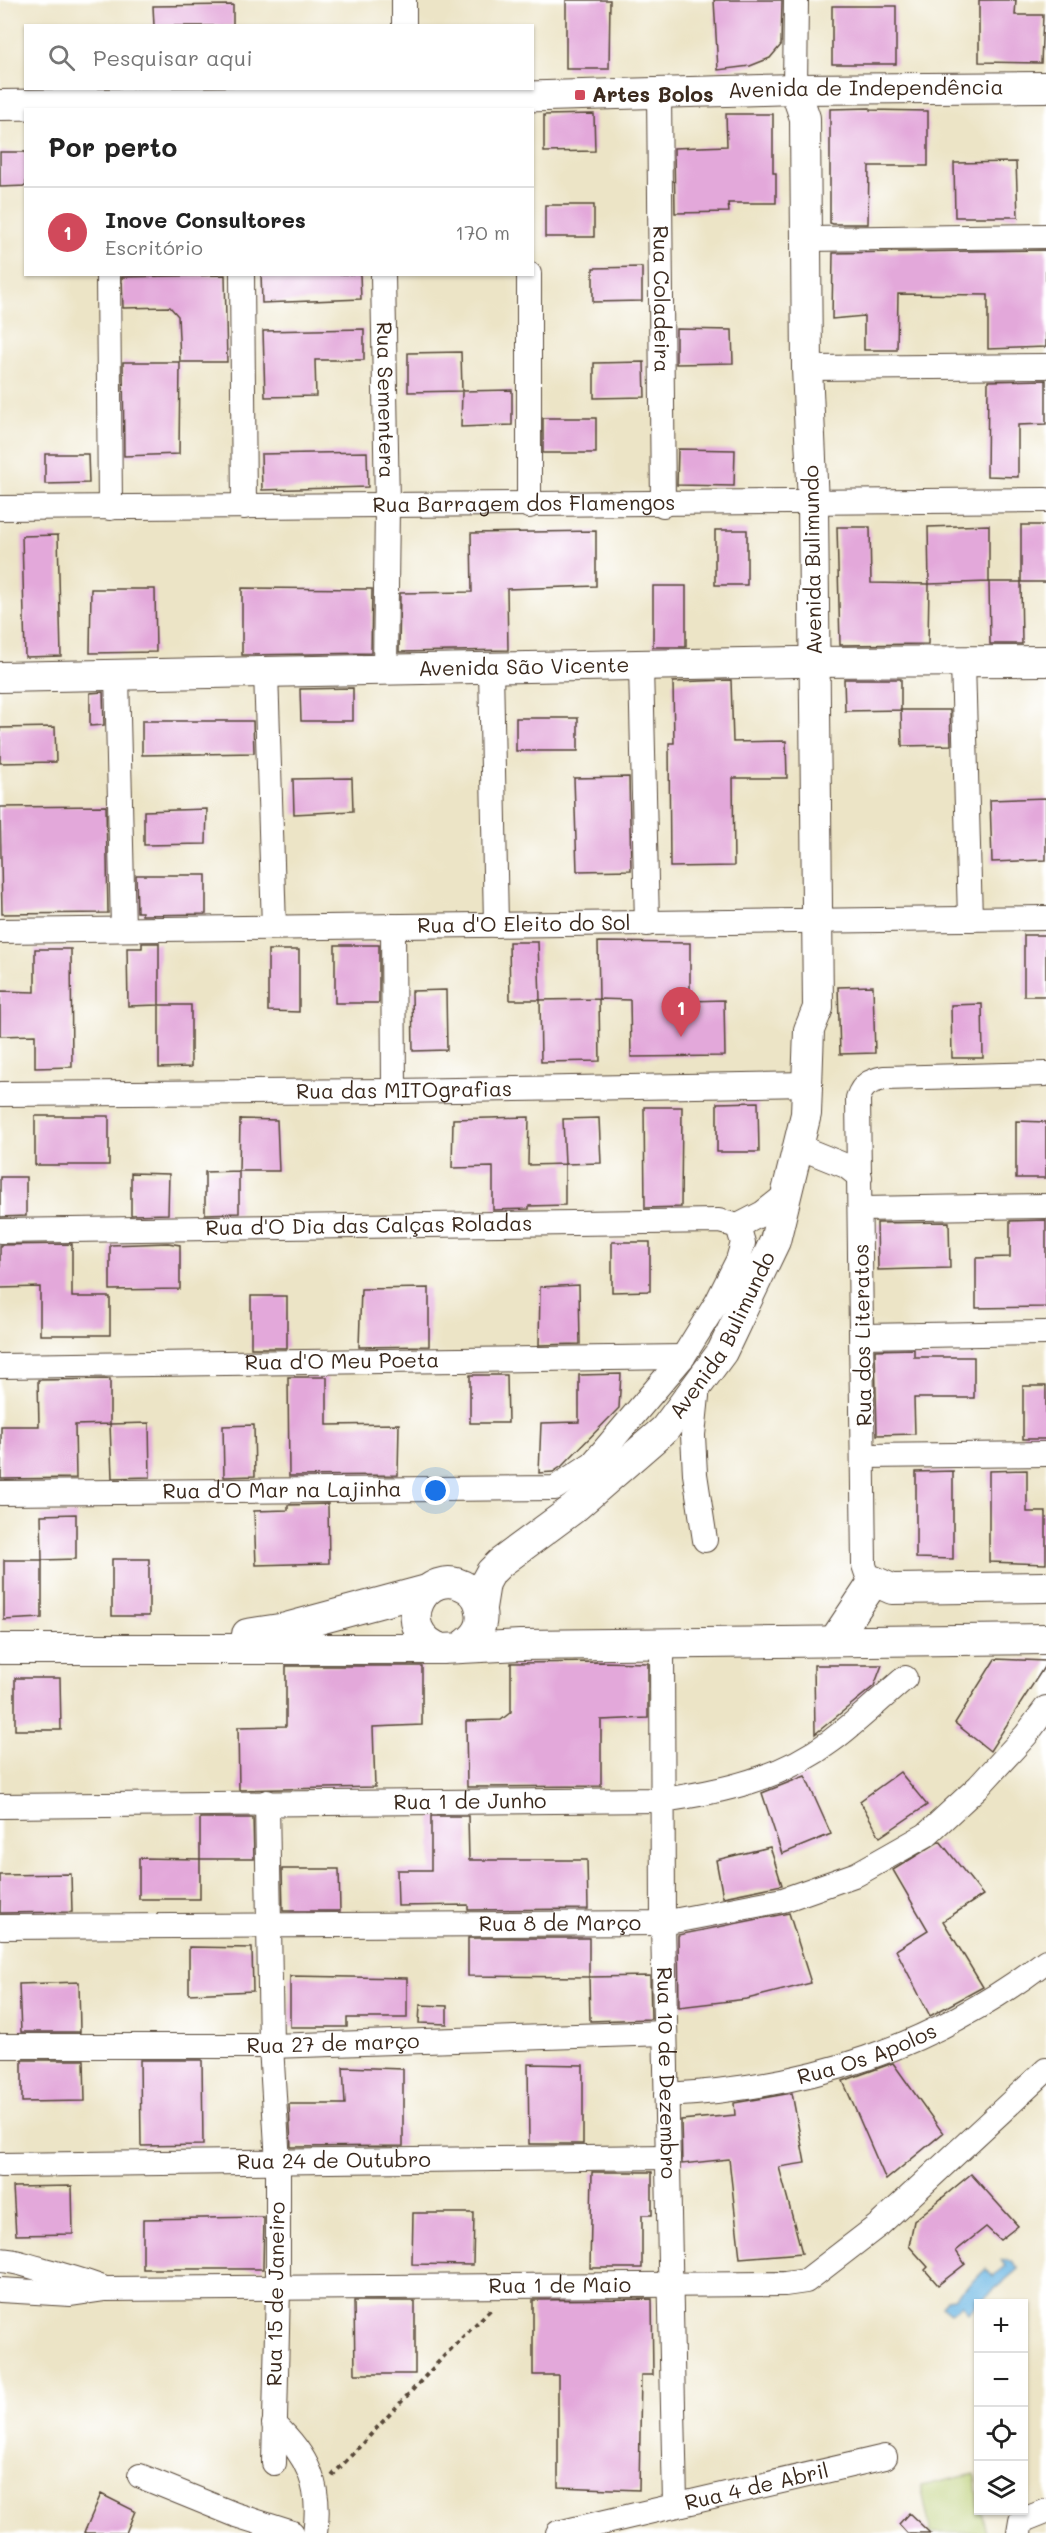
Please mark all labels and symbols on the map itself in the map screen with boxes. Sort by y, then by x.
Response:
street label: Avenida de Independência [728,72,1004,103]
place label: Artes Bolos [592,80,713,107]
marker: Artes Bolos [573,88,587,102]
street label: Rua Coladeira [648,225,677,373]
street label: Rua Sementera [372,321,402,479]
street label: Avenida Bulimundo [796,465,827,655]
street label: Rua Barragem dos Flamengos [372,488,676,517]
street label: Avenida São Vicente [418,650,630,681]
street label: Rua d'O Eleito do Sol [417,908,631,938]
pin: 1 [662,988,700,1037]
street label: Rua das MITOgrafias [296,1074,512,1104]
street label: Rua d'O Dia das Calças Roladas [205,1209,533,1240]
street label: Rua dos Literatos [846,1243,877,1427]
street label: Avenida Bulimundo [662,1246,780,1423]
street label: Rua d'O Meu Poeta [244,1345,440,1375]
street label: Rua d'O Mar na Lajinha [162,1474,402,1504]
your location [421,1476,450,1505]
street label: Rua 1 de Junho [393,1786,547,1814]
street label: Rua 8 de Março [479,1908,641,1936]
street label: Rua 10 de Dezembro [652,1967,683,2179]
street label: Rua Os Apolos [794,2016,941,2089]
street label: Rua 27 de março [246,2026,420,2058]
street label: Rua 24 de Outubro [237,2145,431,2174]
street label: Rua 15 de Janeiro [259,2201,290,2387]
street label: Rua 1 de Maio [488,2270,631,2298]
street label: Rua 4 de Abril [682,2456,831,2515]

